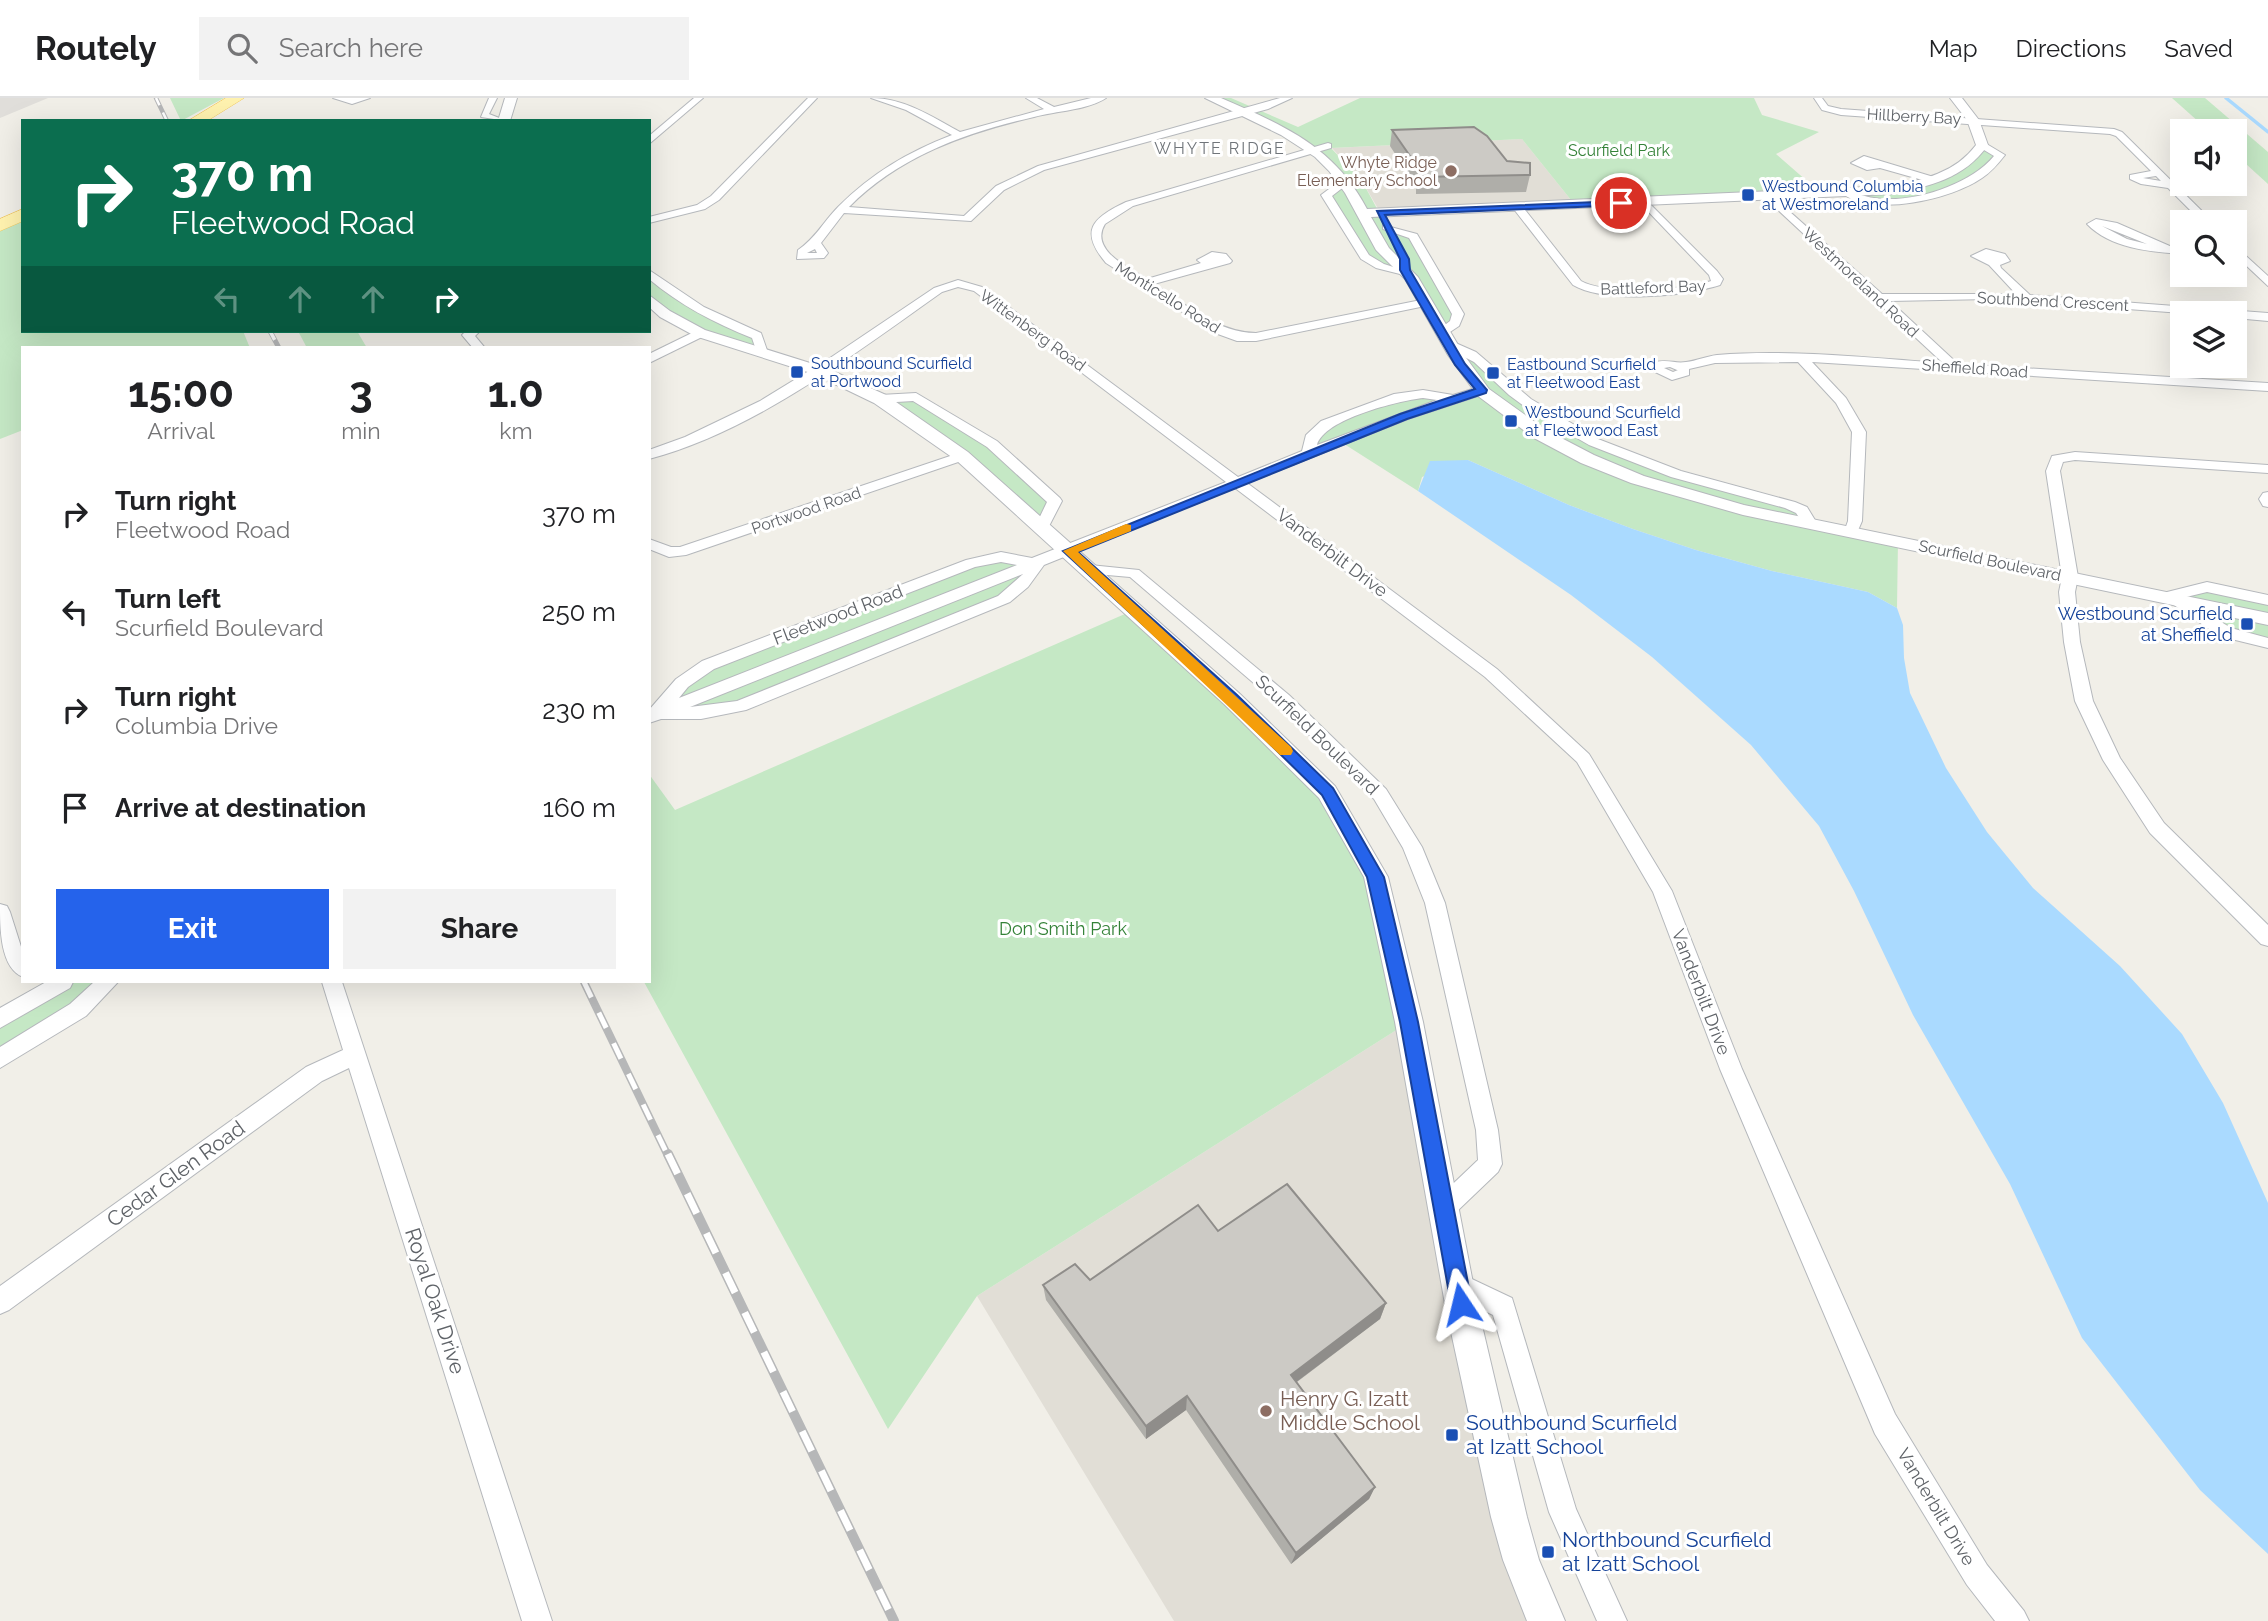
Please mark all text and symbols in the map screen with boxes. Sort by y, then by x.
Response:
search box [199,17,689,80]
text: Routely [35,29,157,68]
icon: search [223,29,261,67]
text: Search here [279,33,423,63]
text: Map [1929,34,1978,63]
text: Directions [2016,34,2126,63]
text: Saved [2164,34,2233,63]
street label: Hillberry Bay [1866,105,1962,128]
map controls [2170,119,2247,378]
button: sound [2170,119,2247,196]
district label: WHYTE RIDGE [1154,139,1286,158]
park label: Scurfield Park [1568,141,1671,160]
text: 370 m [171,145,313,202]
icon: right [56,147,147,238]
place label: Whyte Ridge Elementary School [1297,153,1438,190]
marker: Whyte Ridge Elementary School [1443,163,1459,179]
pin [1591,173,1651,233]
place label: Westbound Columbia at Westmoreland [1762,177,1924,214]
icon: arrive [1602,184,1640,222]
marker: Westbound Columbia at Westmoreland [1740,187,1756,203]
text: Fleetwood Road [171,204,415,241]
button: search [2170,210,2247,287]
street label: Westmoreland Road [1799,224,1923,341]
street label: Monticello Road [1112,257,1224,337]
street label: Battleford Bay [1600,276,1706,299]
icon: left [208,280,246,318]
icon: ahead [281,280,319,318]
icon: ahead [354,280,392,318]
icon: right [427,280,465,318]
street label: Wittenberg Road [976,286,1090,375]
street label: Southbend Crescent [1976,288,2130,315]
button: layers [2170,301,2247,378]
place label: Southbound Scurfield at Portwood [811,354,972,391]
place label: Eastbound Scurfield at Fleetwood East [1507,355,1656,392]
street label: Sheffield Road [1921,355,2029,382]
marker: Southbound Scurfield at Portwood [789,364,805,380]
marker: Eastbound Scurfield at Fleetwood East [1485,365,1501,381]
text: 15:00 [128,368,234,417]
text: 3 [349,368,373,417]
text: 1.0 [488,368,544,417]
place label: Westbound Scurfield at Fleetwood East [1525,403,1681,440]
marker: Westbound Scurfield at Fleetwood East [1503,413,1519,429]
text: Arrival [147,417,215,444]
text: min [341,417,381,444]
text: km [499,417,533,444]
street label: Portwood Road [749,483,863,538]
text: Turn right [115,486,236,516]
icon: right [56,495,94,533]
text: 370 m [542,499,616,529]
street label: Vanderbilt Drive [1273,504,1392,601]
text: Fleetwood Road [115,516,290,543]
street label: Scurfield Boulevard [1917,536,2063,585]
street label: Fleetwood Road [770,580,906,649]
text: Turn left [115,584,221,614]
icon: left [56,593,94,631]
text: 250 m [542,597,616,627]
place label: Westbound Scurfield at Sheffield [2058,603,2233,645]
text: Scurfield Boulevard [115,614,324,641]
marker: Westbound Scurfield at Sheffield [2239,616,2255,632]
street label: Scurfield Boulevard [1251,670,1383,799]
text: Turn right [115,682,236,712]
icon: right [56,691,94,729]
text: 230 m [542,695,616,725]
text: Columbia Drive [115,712,278,739]
icon: arrive [56,789,94,827]
text: Arrive at destination [115,793,366,823]
text: 160 m [543,793,616,823]
button: Exit [56,889,329,969]
button: Share [343,889,616,969]
park label: Don Smith Park [999,918,1127,939]
street label: Vanderbilt Drive [1668,926,1735,1058]
street label: Cedar Glen Road [102,1115,250,1232]
street label: Royal Oak Drive [400,1225,471,1377]
position arrow [1424,1267,1498,1341]
place label: Henry G. Izatt Middle School [1280,1386,1420,1435]
marker: Henry G. Izatt Middle School [1258,1403,1274,1419]
place label: Southbound Scurfield at Izatt School [1466,1410,1677,1459]
marker: Southbound Scurfield at Izatt School [1444,1427,1460,1443]
street label: Vanderbilt Drive [1893,1444,1980,1570]
place label: Northbound Scurfield at Izatt School [1562,1527,1772,1576]
marker: Northbound Scurfield at Izatt School [1540,1544,1556,1560]

